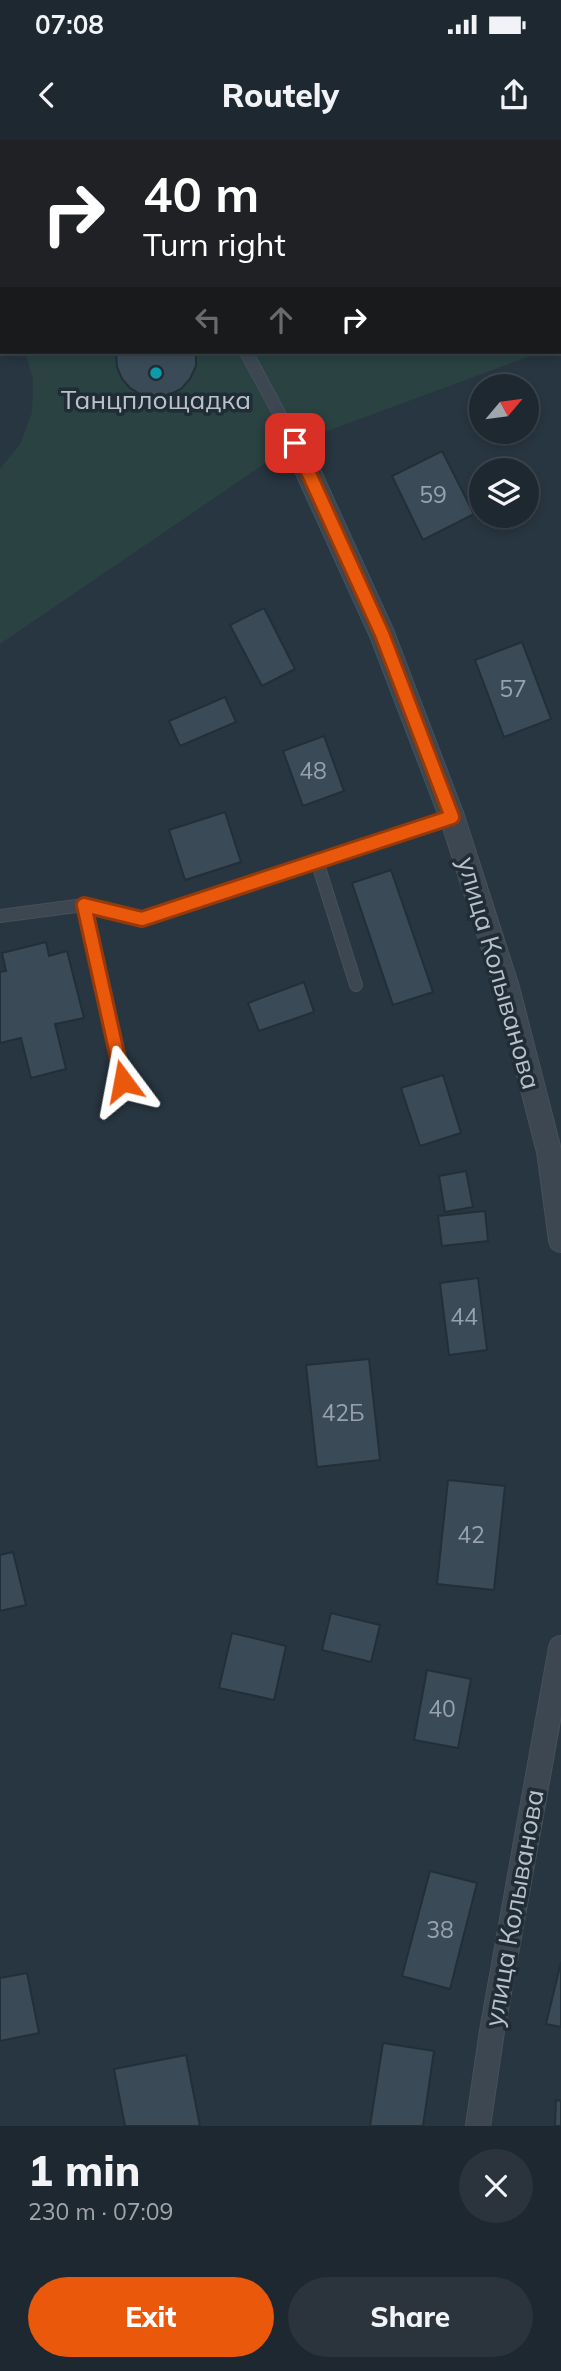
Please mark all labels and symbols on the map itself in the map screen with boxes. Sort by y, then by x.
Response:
marker: Танцплощадка [148,365,164,381]
north arrow [469,374,539,444]
place label: Танцплощадка [61,383,251,416]
pin [265,413,325,473]
house number: 59 [419,480,447,509]
house number: 57 [499,674,527,703]
house number: 48 [299,756,327,785]
street label: улица Колыванова [451,853,548,1093]
position arrow [86,1044,160,1118]
house number: 44 [450,1302,478,1331]
house number: 42Б [321,1398,365,1427]
house number: 42 [457,1520,485,1549]
house number: 40 [428,1694,456,1723]
street label: улица Колыванова [476,1787,551,2029]
house number: 38 [426,1915,454,1944]

